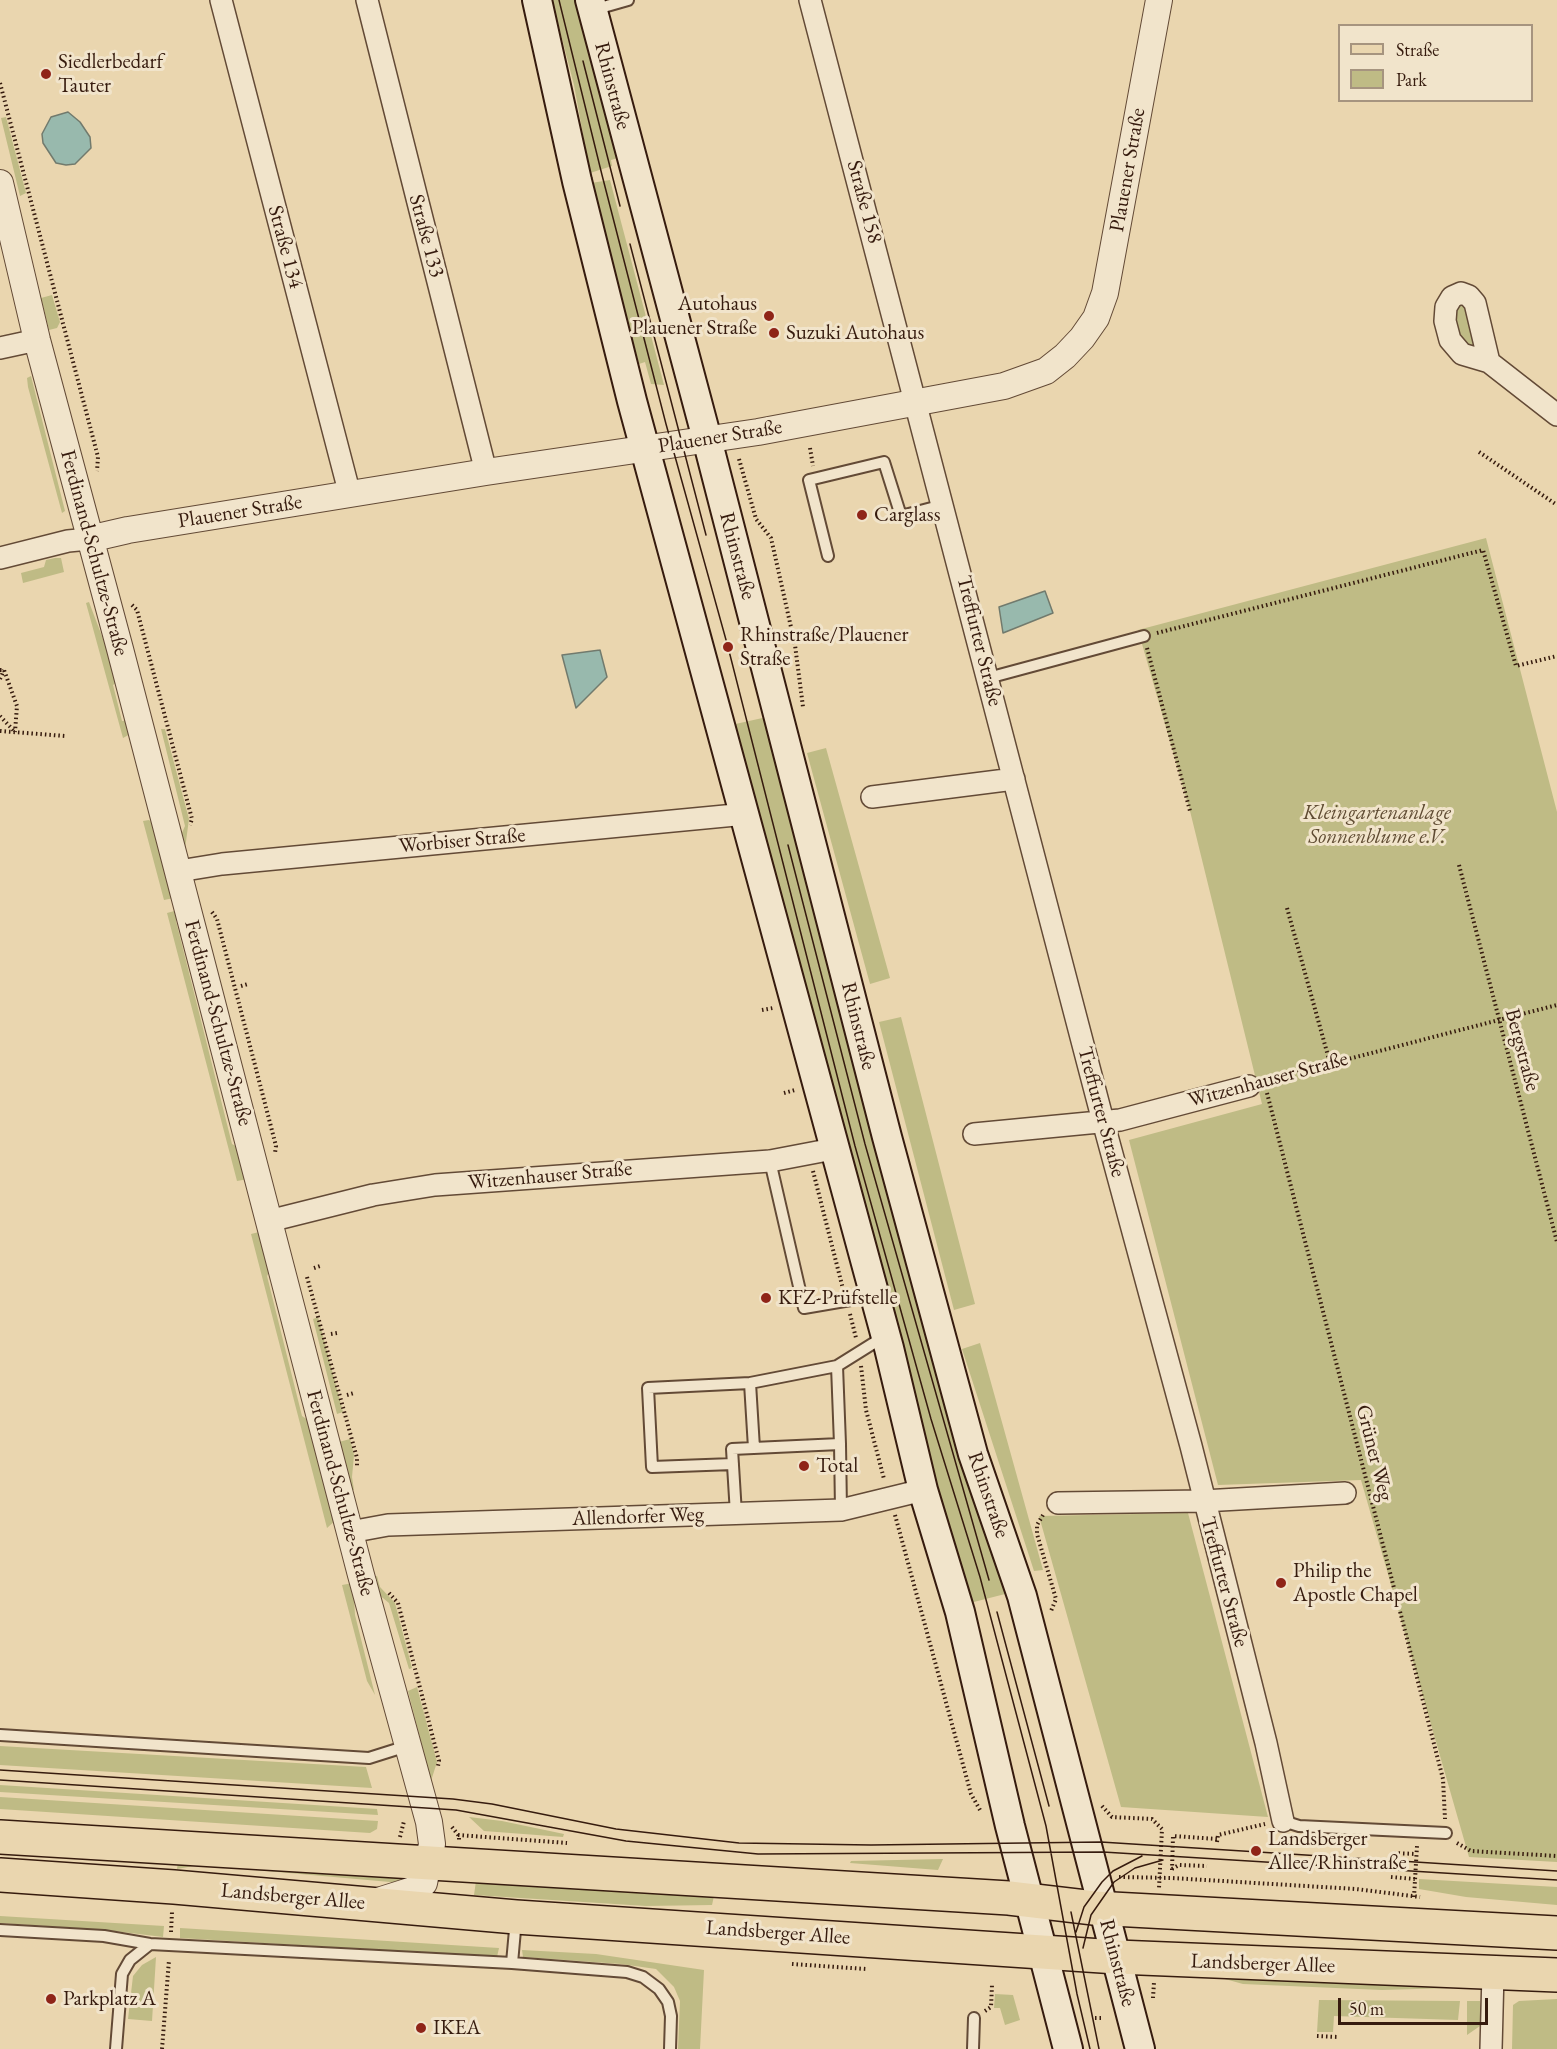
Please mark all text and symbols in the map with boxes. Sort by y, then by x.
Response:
legend [1338,24,1533,102]
text: Straße [1396,38,1439,61]
street label: Rhinstraße [588,39,636,133]
place label: Siedlerbedarf Tauter [58,49,163,99]
marker: Siedlerbedarf Tauter [39,67,53,81]
text: Park [1396,68,1427,91]
street label: Plauener Straße [1105,106,1151,234]
street label: Straße 158 [841,158,887,246]
street label: Straße 133 [403,192,449,280]
street label: Straße 134 [262,203,308,291]
place label: Autohaus Plauener Straße [632,291,757,341]
marker: Autohaus Plauener Straße [762,309,776,323]
place label: Suzuki Autohaus [786,320,924,346]
marker: Suzuki Autohaus [767,326,781,340]
street label: Plauener Straße [656,415,784,459]
street label: Ferdinand-Schultze-Straße [54,447,134,659]
street label: Plauener Straße [176,490,304,534]
place label: Carglass [874,502,940,528]
marker: Carglass [855,508,869,522]
street label: Rhinstraße [713,509,761,603]
street label: Treffurter Straße [951,573,1007,709]
place label: Rhinstraße/Plauener Straße [740,622,909,672]
marker: Rhinstraße/Plauener Straße [721,640,735,654]
park label: Kleingartenanlage Sonnenblume e.V. [1303,800,1451,850]
street label: Worbiser Straße [398,823,526,859]
street label: Ferdinand-Schultze-Straße [178,917,258,1129]
street label: Rhinstraße [835,979,881,1073]
street label: Bergstraße [1499,1006,1545,1094]
street label: Treffurter Straße [1072,1044,1130,1180]
street label: Witzenhauser Straße [1185,1047,1351,1113]
street label: Witzenhauser Straße [467,1156,633,1196]
place label: KFZ-Prüfstelle [778,1285,898,1311]
marker: KFZ-Prüfstelle [759,1291,773,1305]
street label: Ferdinand-Schultze-Straße [300,1387,380,1599]
street label: Grüner Weg [1350,1402,1398,1504]
street label: Rhinstraße [962,1449,1014,1541]
place label: Total [816,1453,858,1479]
marker: Total [797,1459,811,1473]
street label: Allendorfer Weg [572,1502,704,1532]
street label: Treffurter Straße [1195,1514,1253,1650]
place label: Philip the Apostle Chapel [1293,1558,1418,1608]
marker: Philip the Apostle Chapel [1274,1576,1288,1590]
place label: Landsberger Allee/Rhinstraße [1268,1826,1407,1876]
marker: Landsberger Allee/Rhinstraße [1249,1844,1263,1858]
street label: Landsberger Allee [220,1878,366,1916]
street label: Landsberger Allee [705,1915,851,1951]
street label: Rhinstraße [1093,1916,1141,2010]
street label: Landsberger Allee [1190,1949,1336,1979]
place label: Parkplatz A [63,1986,156,2012]
scale bar [1341,1986,1491,2024]
marker: Parkplatz A [44,1992,58,2006]
text: 50 m [1349,1997,1384,2020]
place label: IKEA [433,2015,481,2041]
marker: IKEA [414,2021,428,2035]

